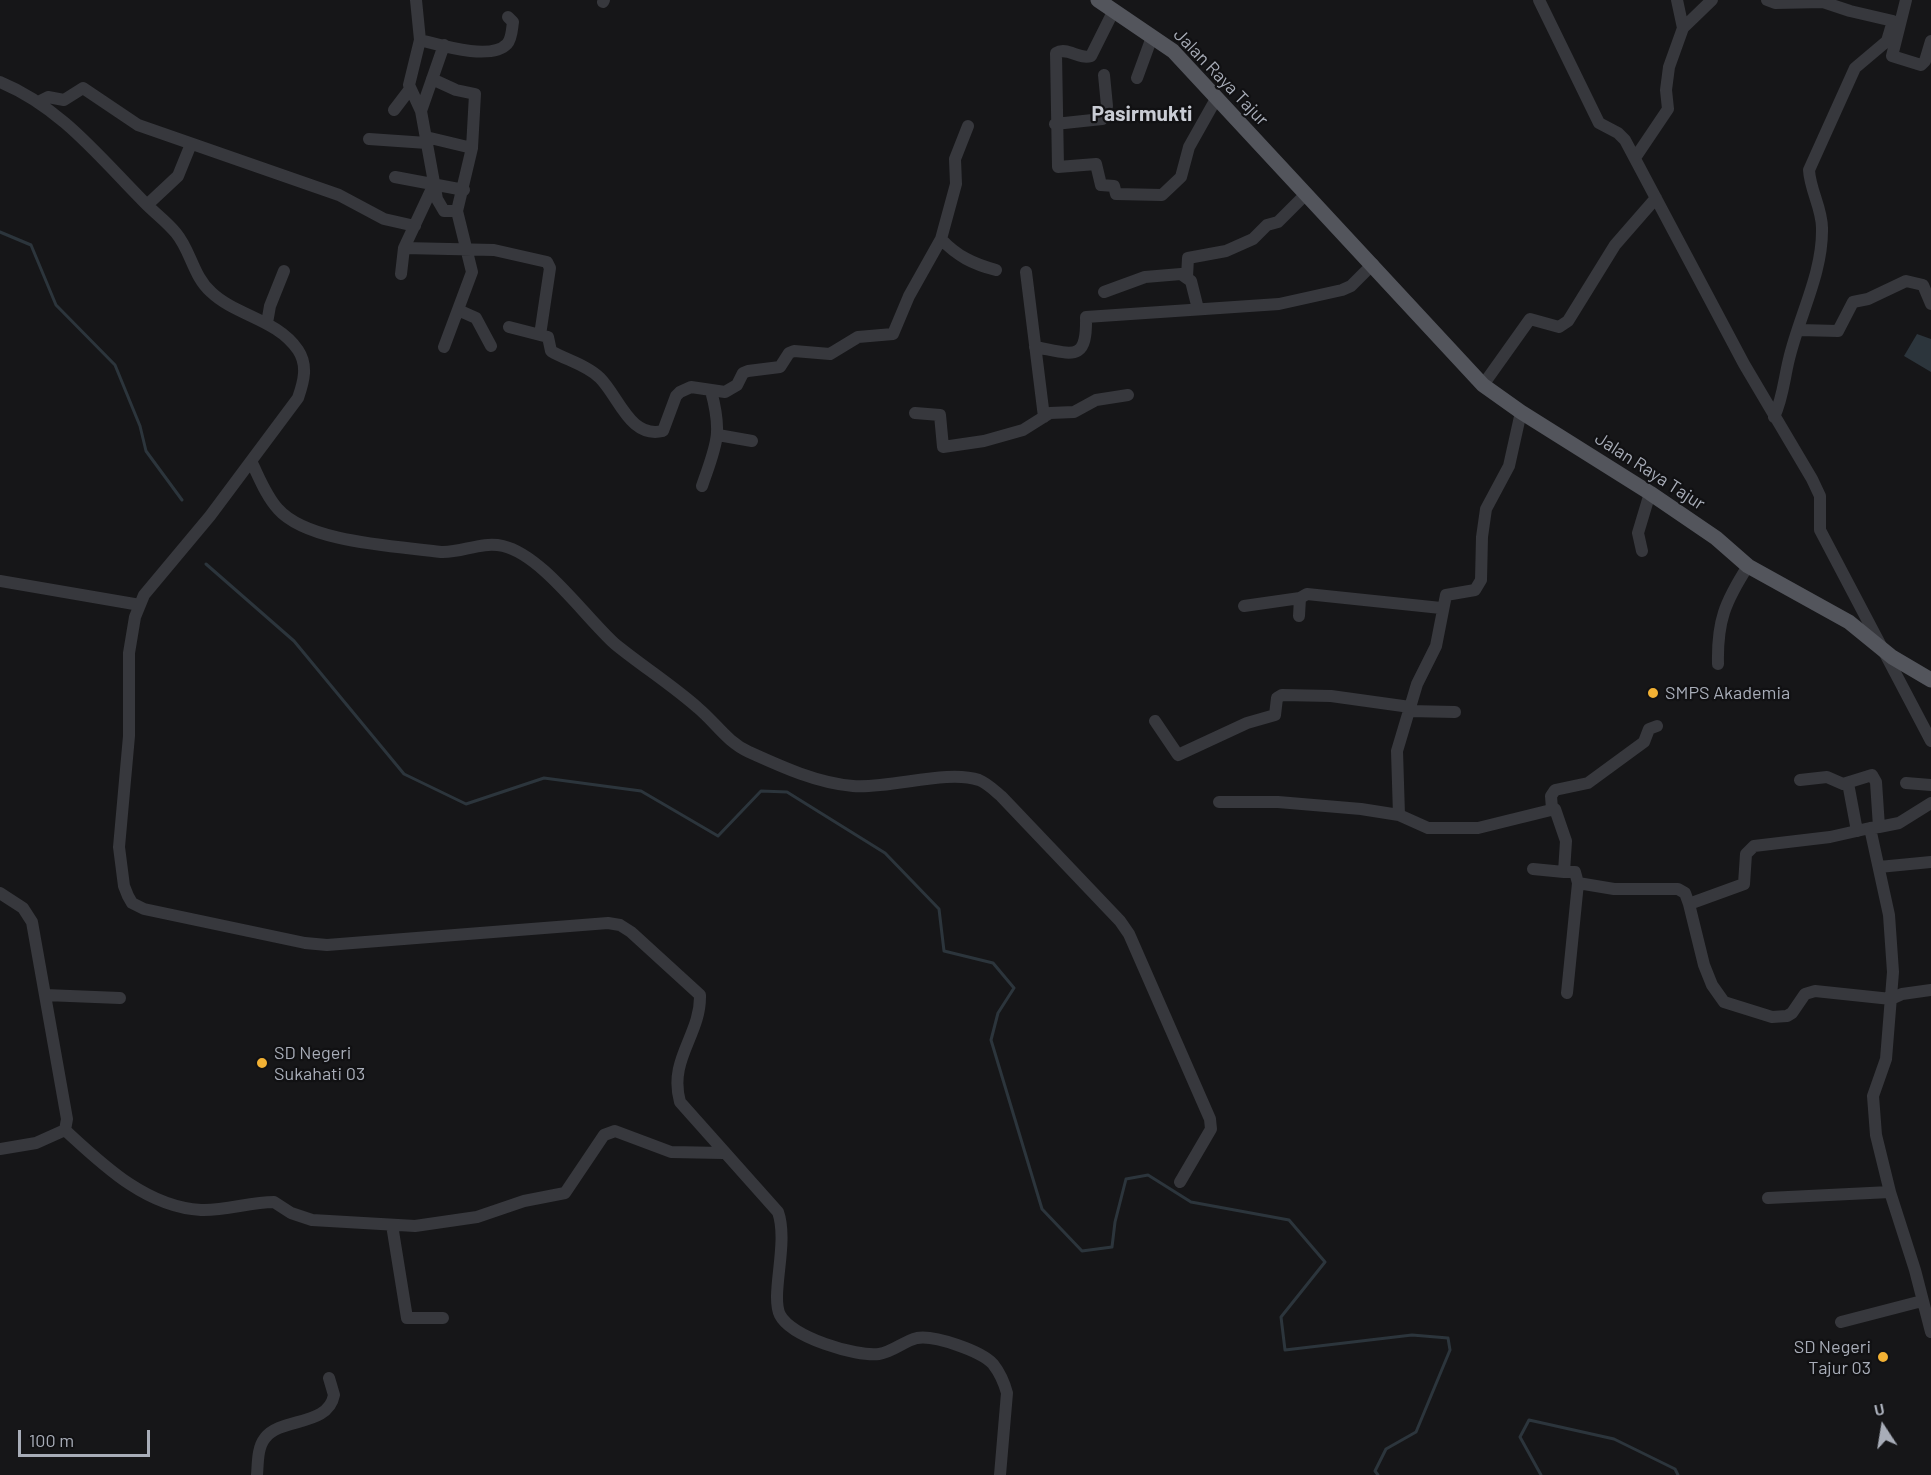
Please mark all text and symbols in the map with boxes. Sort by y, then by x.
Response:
street label: Jalan Raya Tajur [1169,24,1273,130]
district label: Pasirmukti [1092,101,1192,127]
street label: Jalan Raya Tajur [1591,427,1709,515]
place label: SMPS Akademia [1665,682,1790,704]
marker: SMPS Akademia [1646,686,1660,700]
place label: SD Negeri Sukahati 03 [274,1042,365,1084]
marker: SD Negeri Sukahati 03 [255,1056,269,1070]
place label: SD Negeri Tajur 03 [1794,1336,1871,1378]
marker: SD Negeri Tajur 03 [1876,1350,1890,1364]
north arrow [1853,1397,1913,1457]
text: U [1872,1399,1886,1419]
scale bar [21,1418,153,1456]
text: 100 m [29,1429,74,1451]

